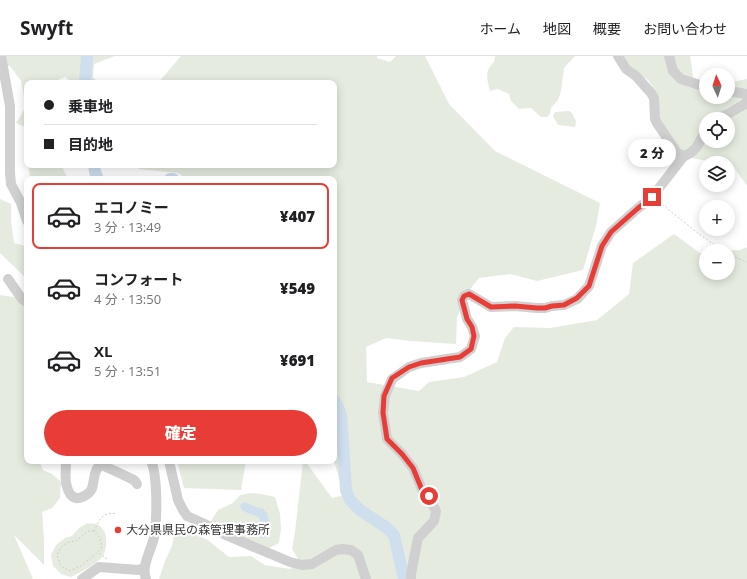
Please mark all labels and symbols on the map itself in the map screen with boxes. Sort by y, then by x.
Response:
north arrow [699,68,735,104]
callout: 2 分 [628,139,676,167]
route end [643,188,661,206]
route start [420,487,438,505]
place label: 大分県県民の森管理事務所 [126,521,270,538]
marker: 大分県県民の森管理事務所 [113,525,123,535]

